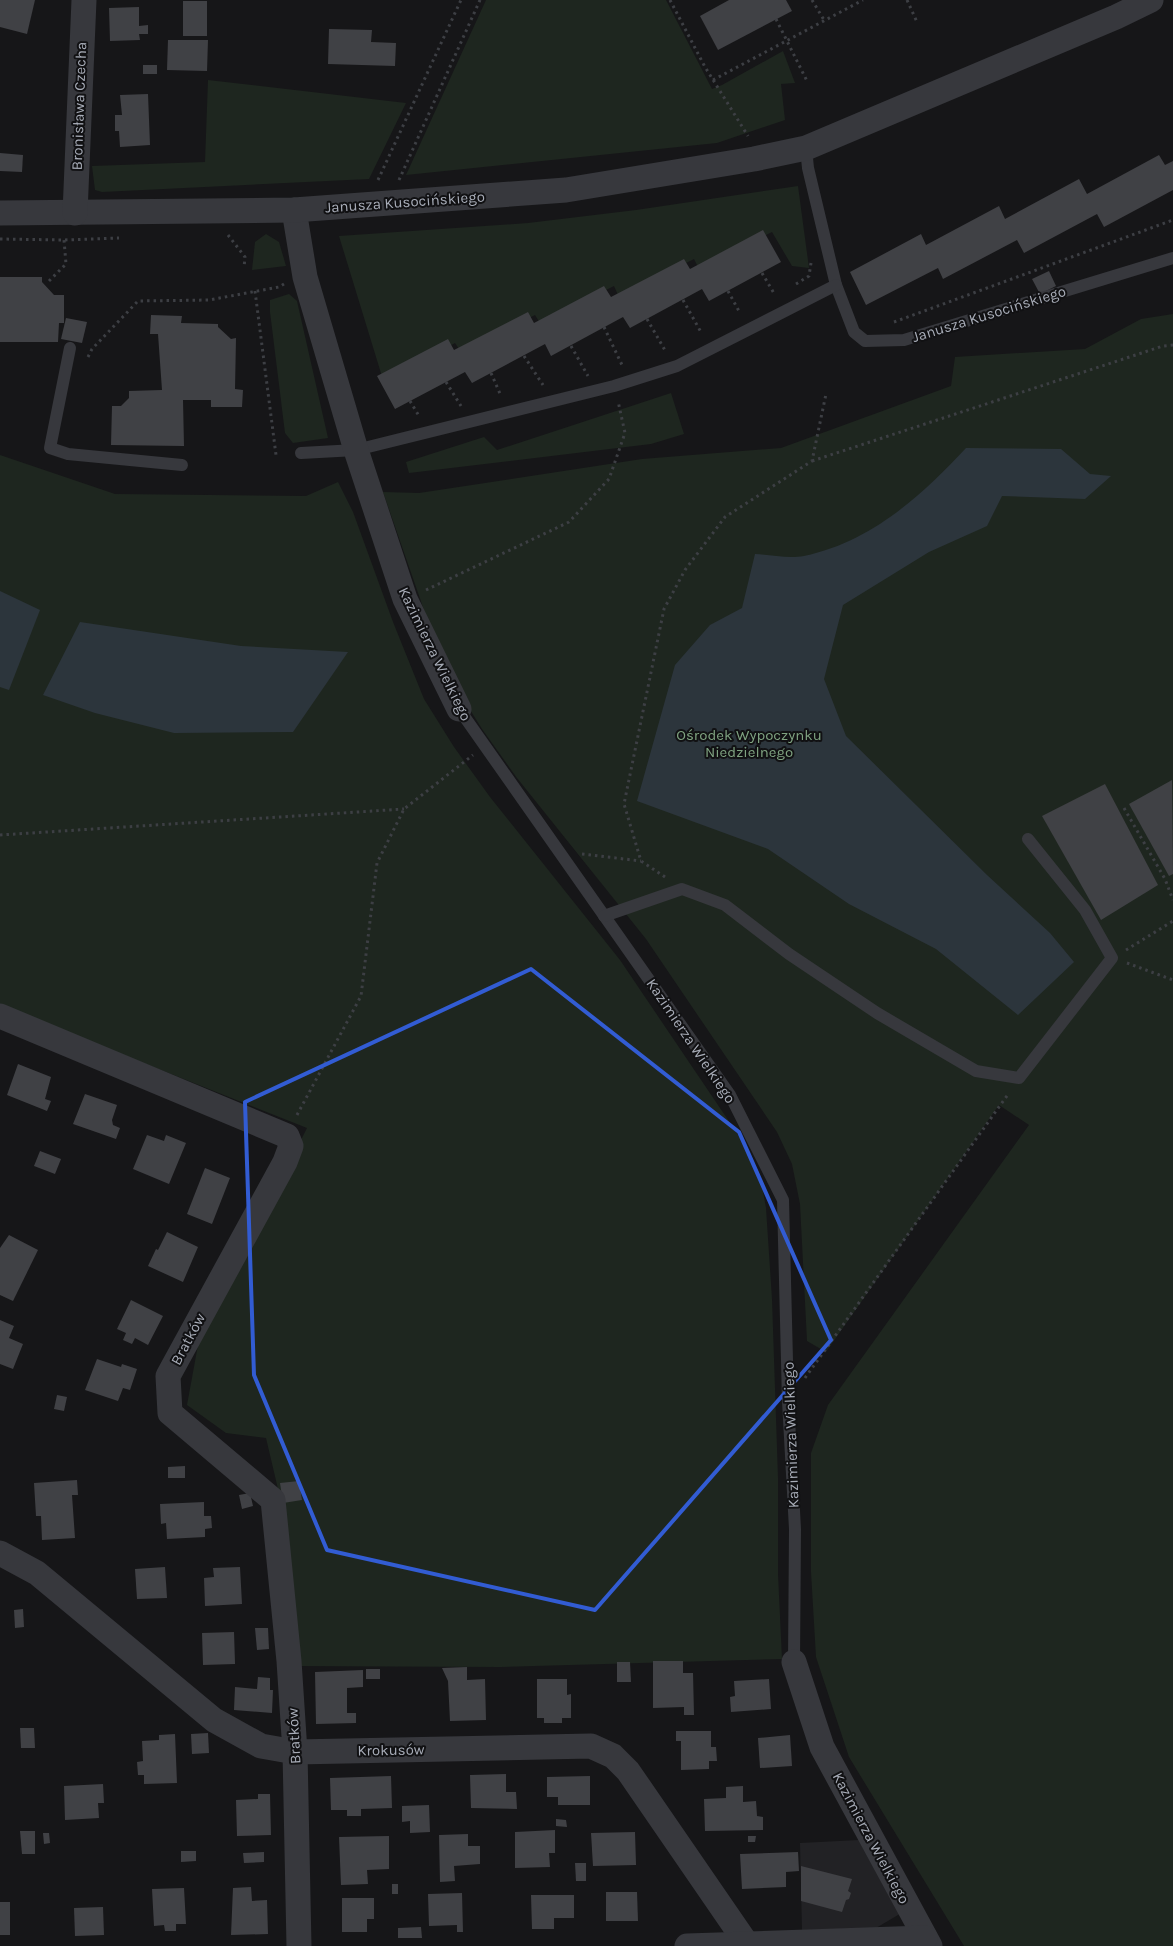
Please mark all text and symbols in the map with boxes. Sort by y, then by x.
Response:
street label: Bronisława Czecha [68,41,90,171]
street label: Janusza Kusocińskiego [325,187,485,217]
street label: Janusza Kusocińskiego [910,282,1068,346]
street label: Kazimierza Wielkiego [395,584,475,724]
park label: Ośrodek Wypoczynku Niedzielnego [676,726,822,761]
street label: Kazimierza Wielkiego [643,975,739,1107]
street label: Bratków [167,1310,209,1368]
street label: Kazimierza Wielkiego [779,1361,803,1509]
street label: Bratków [284,1707,304,1765]
street label: Krokusów [357,1740,425,1760]
street label: Kazimierza Wielkiego [829,1769,913,1907]

